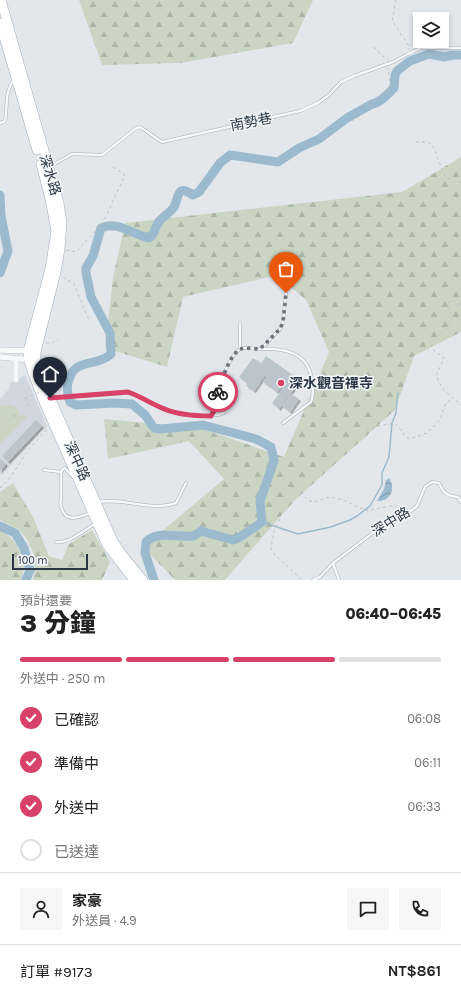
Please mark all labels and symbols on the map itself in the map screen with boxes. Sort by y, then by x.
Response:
street label: 南勢巷 [229,110,273,134]
street label: 深水路 [36,152,64,198]
pin [269,252,303,293]
pin [33,357,67,398]
courier [198,372,238,412]
place label: 深水觀音禪寺 [289,375,373,392]
marker: 深水觀音禪寺 [276,378,286,388]
street label: 深中路 [61,438,93,484]
street label: 深中路 [369,504,413,540]
scale bar [12,552,88,571]

